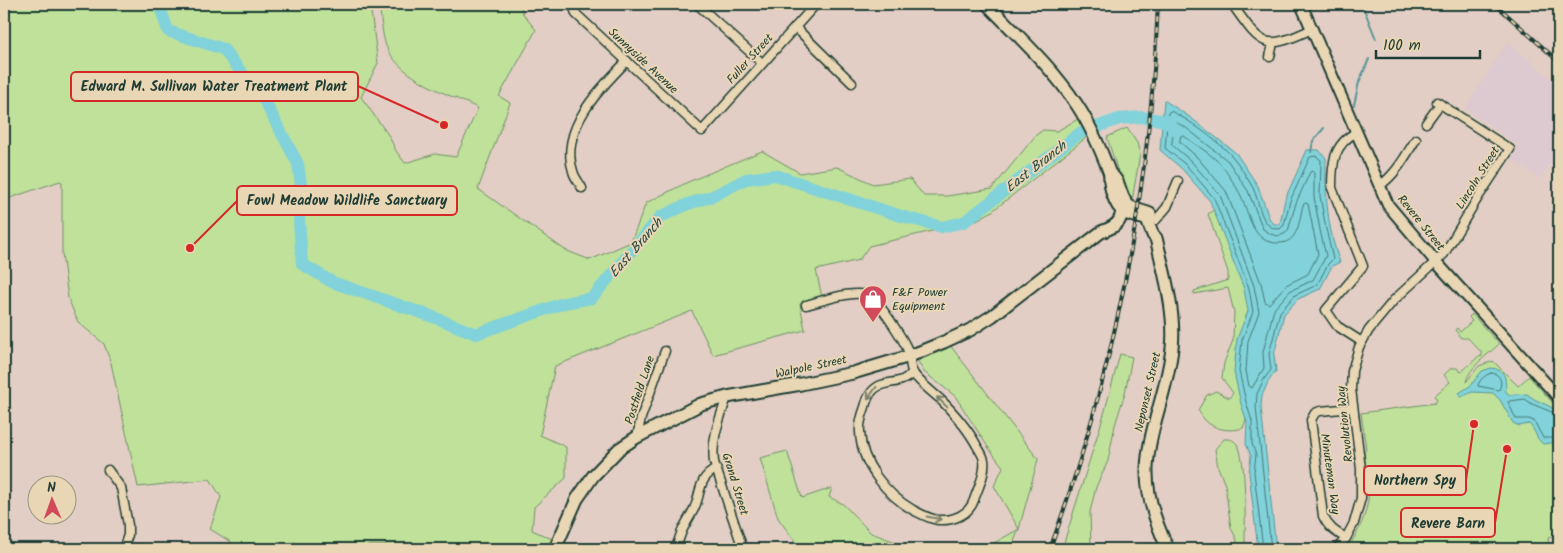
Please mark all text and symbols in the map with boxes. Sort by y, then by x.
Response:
street label: Sunnyside Avenue [604,23,683,99]
scale bar [1376,28,1479,60]
street label: Fuller Street [722,29,778,89]
text: 100 m [1383,34,1421,58]
callout: Edward M. Sullivan Water Treatment Plant [71,72,358,101]
text: Edward M. Sullivan Water Treatment Plant [81,76,348,98]
water label: East Branch [1000,135,1073,198]
street label: Lincoln Street [1451,142,1505,213]
callout: Fowl Meadow Wildlife Sanctuary [237,186,457,215]
text: Fowl Meadow Wildlife Sanctuary [247,190,448,212]
street label: Revere Street [1392,191,1450,255]
water label: East Branch [604,212,669,283]
place label: F&F Power Equipment [892,283,948,316]
shop icon: F&F Power Equipment [858,284,888,323]
street label: Walpole Street [773,350,849,384]
street label: Neponset Street [1130,350,1167,434]
street label: Postfield Lane [620,353,660,427]
street label: Revolution Way [1332,385,1358,463]
one-way arrow [867,386,877,400]
one-way arrow [937,397,949,409]
street label: Minuteman Way [1315,432,1345,516]
street label: Grand Street [716,450,754,518]
callout: Northern Spy [1364,466,1466,495]
text: Northern Spy [1374,470,1457,492]
north arrow [28,476,78,526]
text: N [47,477,57,499]
callout: Revere Barn [1401,508,1495,537]
text: Revere Barn [1411,513,1485,535]
one-way arrow [925,514,941,523]

